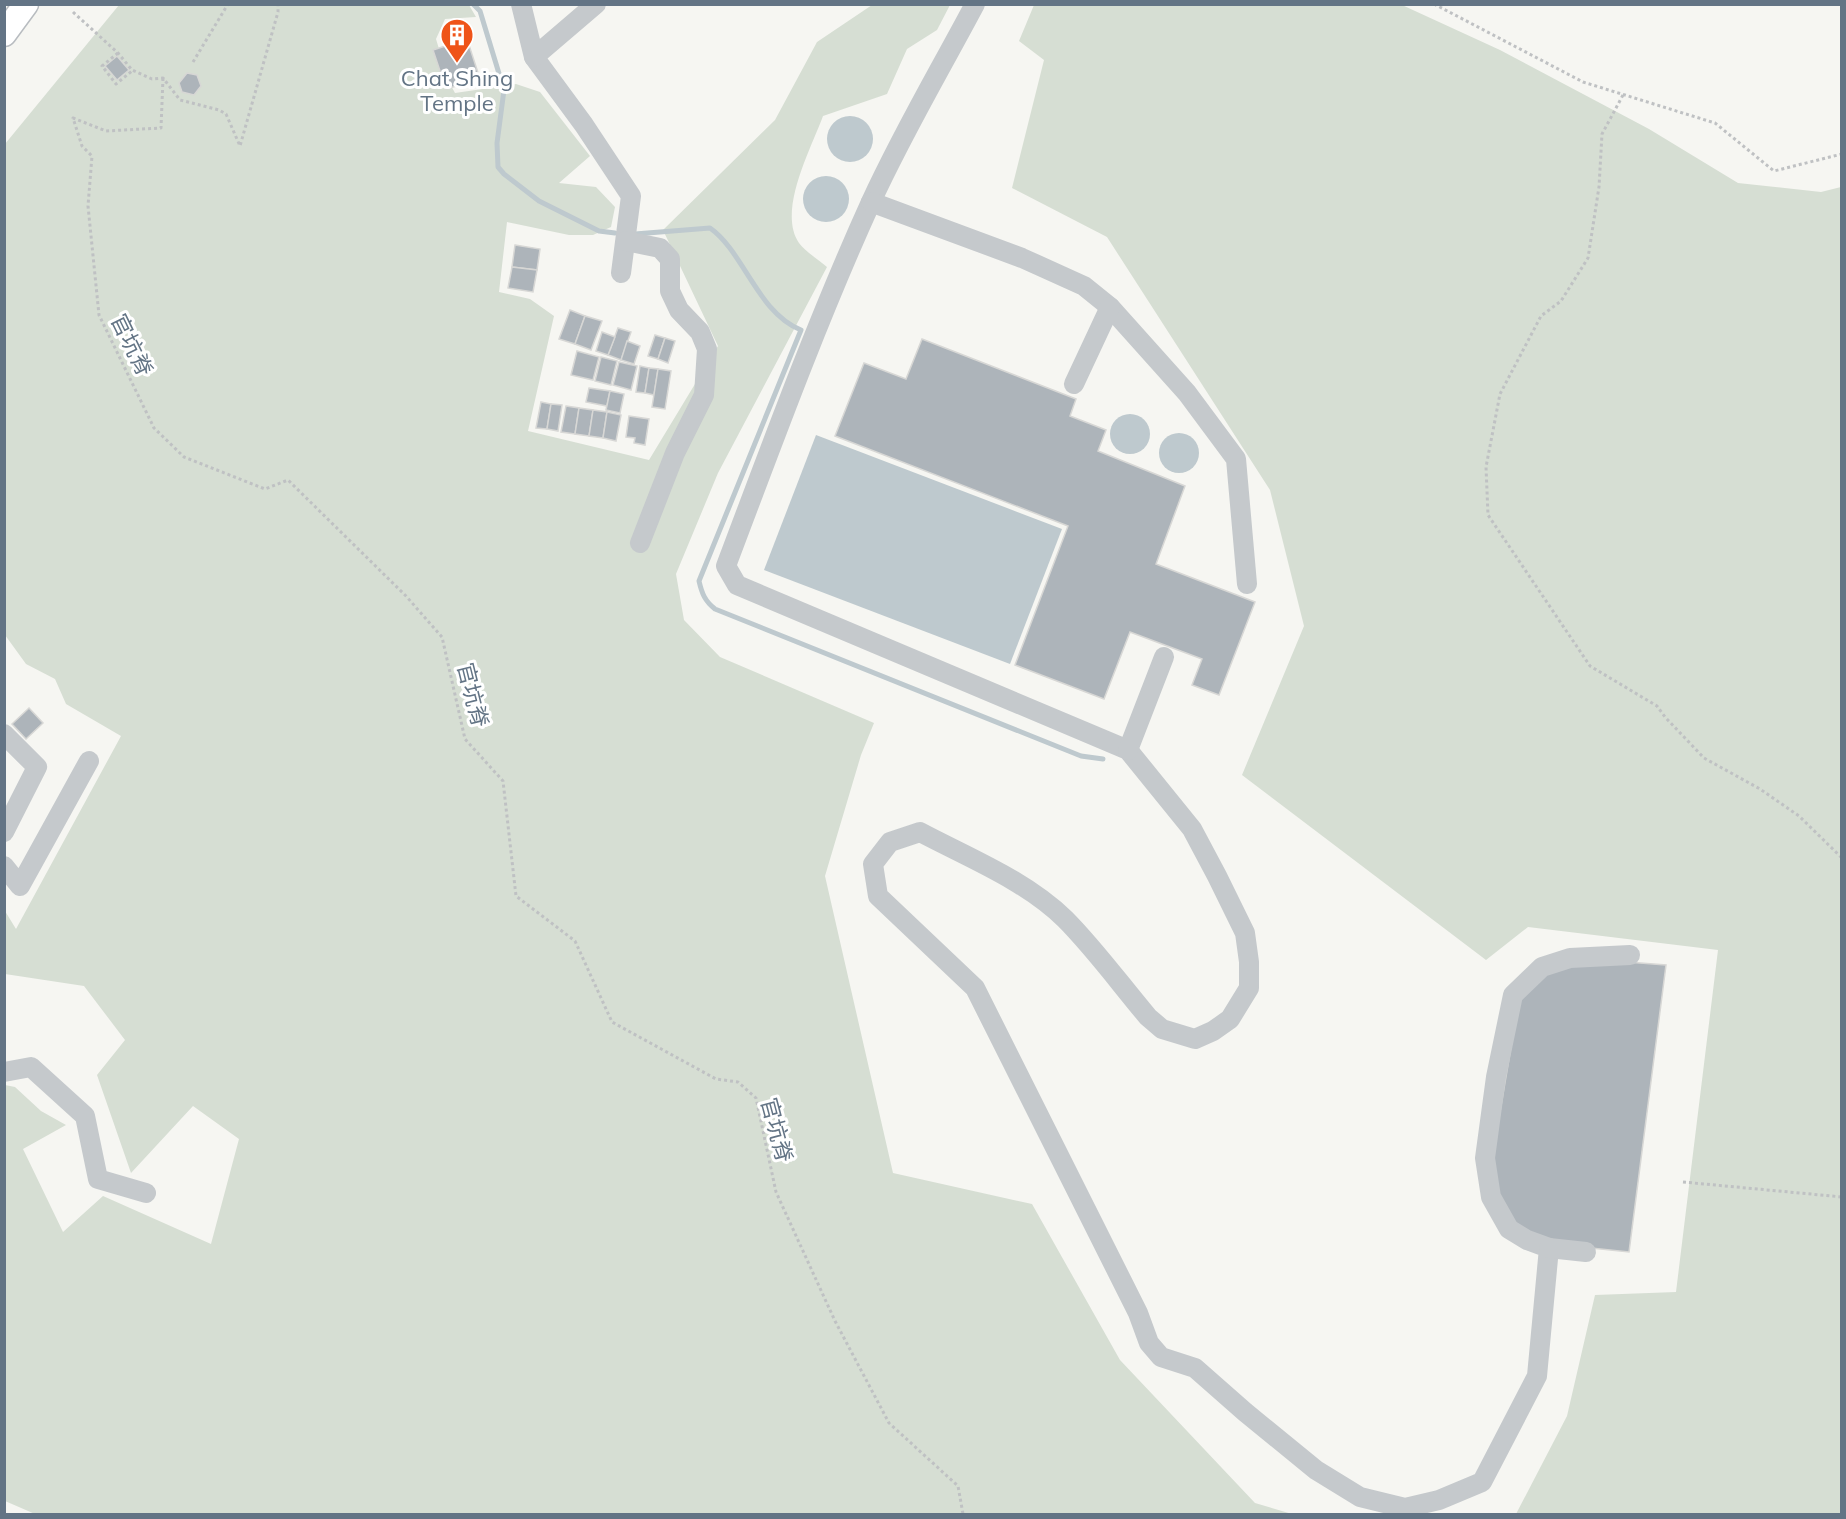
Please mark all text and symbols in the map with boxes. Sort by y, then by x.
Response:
building icon: Chat Shing Temple [439,17,475,64]
place label: Chat Shing Temple [401,64,513,117]
street label: 官坑脊 [105,309,159,381]
street label: 官坑脊 [451,660,495,730]
street label: 官坑脊 [755,1094,799,1166]

